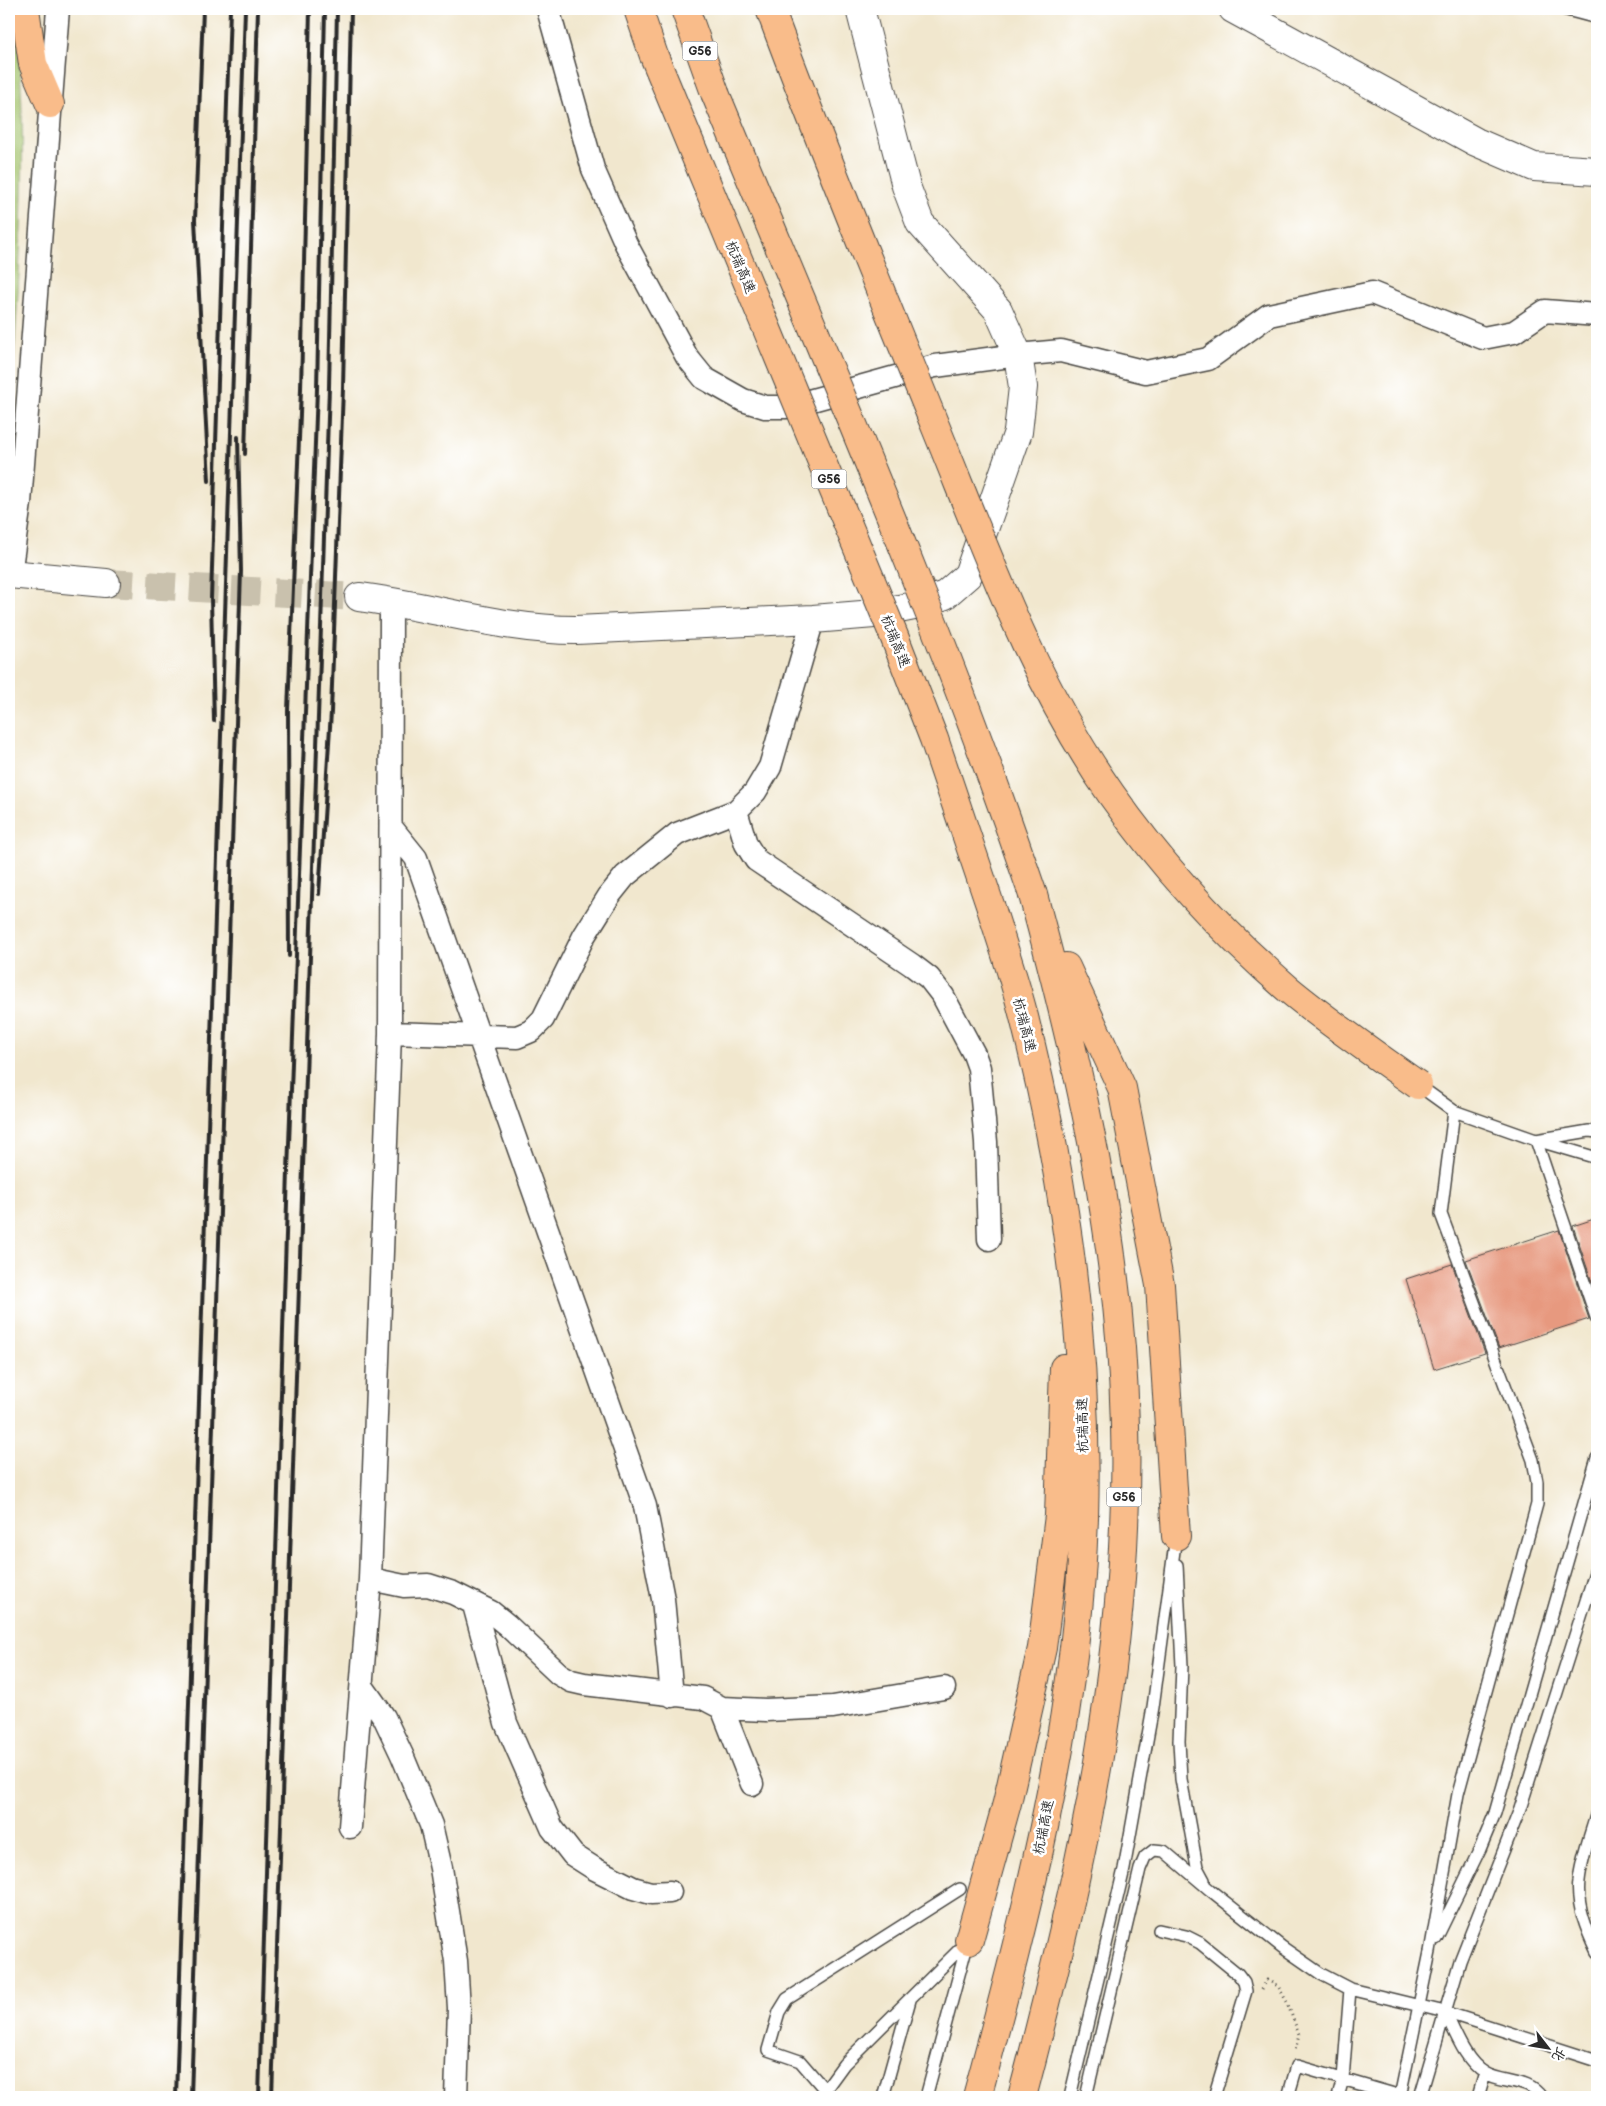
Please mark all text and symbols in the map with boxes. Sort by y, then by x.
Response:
road number: G56 [682,41,718,60]
street label: 杭瑞高速 [722,238,759,296]
road number: G56 [812,469,846,488]
street label: 杭瑞高速 [877,612,914,670]
street label: 杭瑞高速 [1009,996,1040,1054]
street label: 杭瑞高速 [1074,1397,1091,1453]
road number: G56 [1106,1488,1142,1506]
street label: 杭瑞高速 [1030,1798,1057,1856]
north arrow [1524,2024,1574,2074]
text: 北 [1548,2044,1570,2065]

